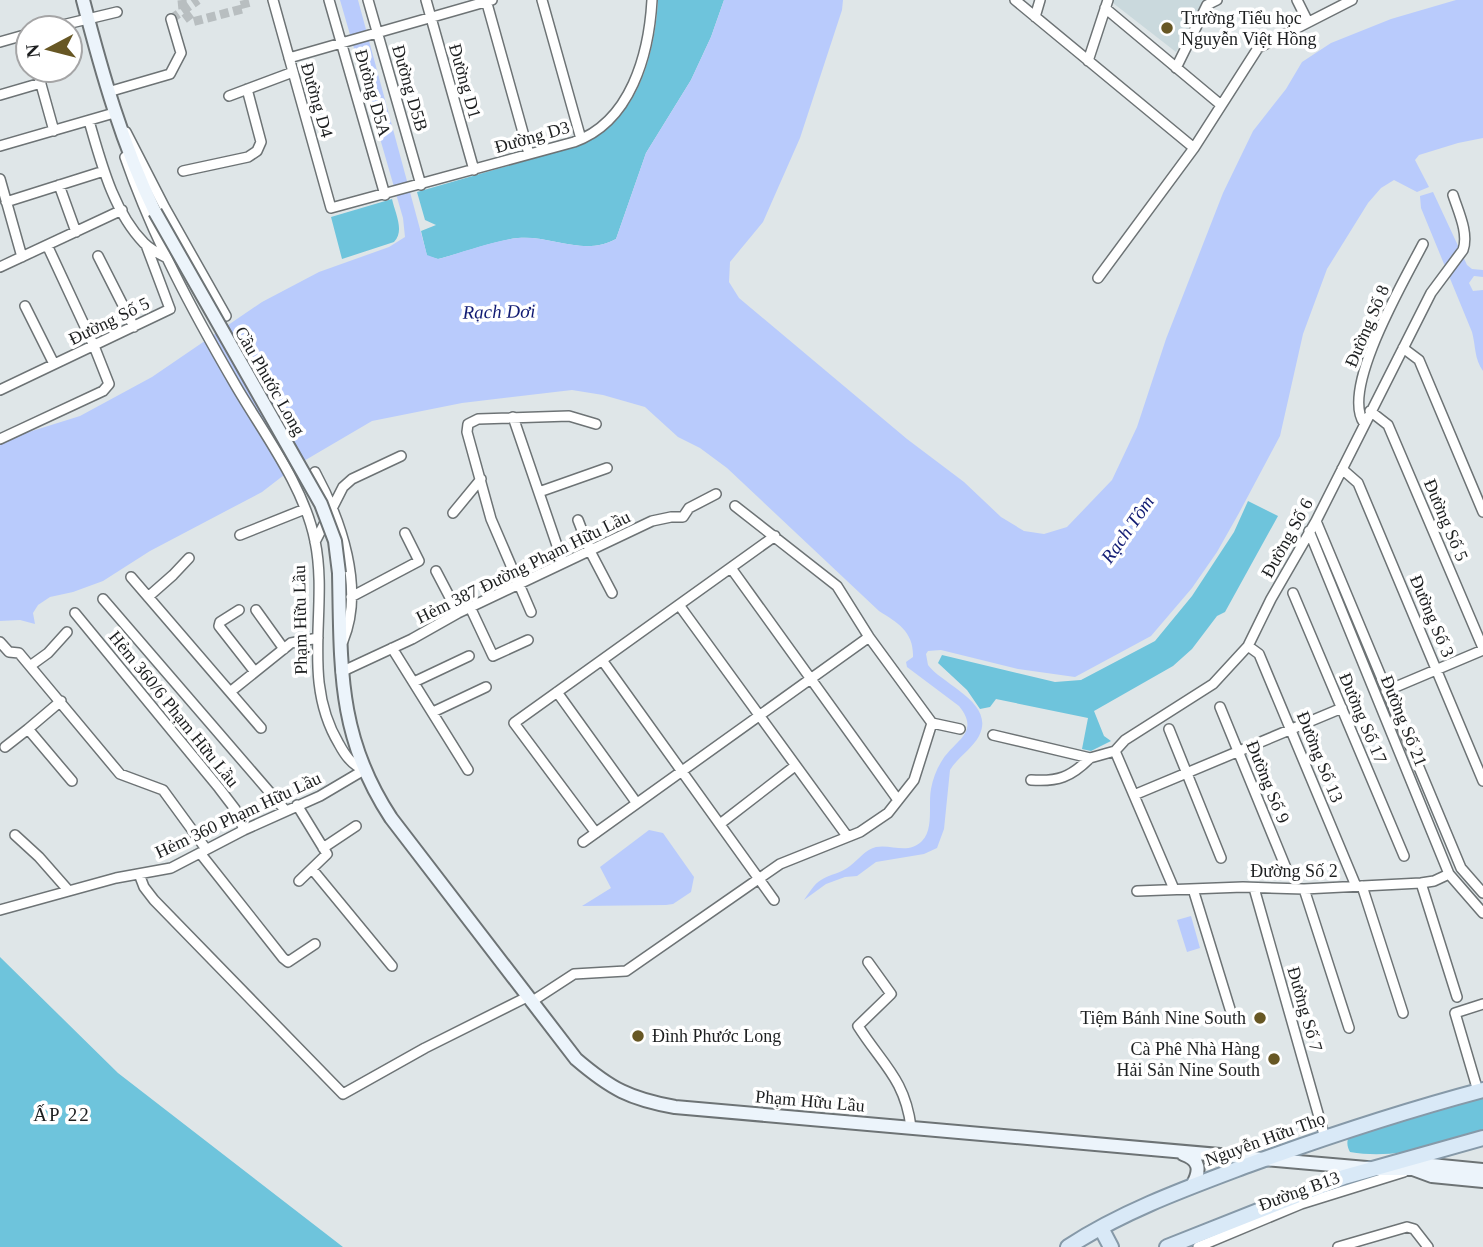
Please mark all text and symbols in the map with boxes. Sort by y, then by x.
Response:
place label: Trường Tiểu học Nguyễn Việt Hồng [1181,8,1317,49]
north arrow [14,14,84,84]
marker: Trường Tiểu học Nguyễn Việt Hồng [1159,20,1175,36]
street label: Đường D1 [445,41,485,121]
text: N [21,43,44,59]
street label: Đường D5B [388,43,432,133]
street label: Đường D5A [351,47,395,139]
street label: Đường D4 [297,60,337,140]
street label: Đường D3 [492,117,572,157]
street label: Đường Số 8 [1341,282,1393,370]
street label: Đường Số 5 [65,293,153,349]
water label: Rạch Dơi [461,300,536,323]
street label: Cầu Phước Long [231,323,309,439]
street label: Đường Số 5 [1420,476,1472,564]
water label: Rạch Tôm [1096,491,1158,568]
street label: Đường Số 6 [1257,495,1317,581]
street label: Hẻm 387 Đường Phạm Hữu Lầu [413,506,633,628]
street label: Phạm Hữu Lầu [289,565,311,675]
street label: Đường Số 3 [1406,572,1458,660]
street label: Hẻm 360/6 Phạm Hữu Lầu [105,627,243,791]
street label: Đường Số 17 [1335,670,1391,766]
street label: Đường Số 21 [1377,673,1431,769]
street label: Đường Số 13 [1293,709,1347,805]
street label: Đường Số 9 [1242,738,1294,826]
street label: Hẻm 360 Phạm Hữu Lầu [152,768,324,862]
street label: Đường Số 2 [1250,861,1338,881]
street label: Đường Số 7 [1283,964,1327,1054]
place label: Tiệm Bánh Nine South [1080,1008,1246,1028]
marker: Tiệm Bánh Nine South [1252,1010,1268,1026]
place label: Đình Phước Long [652,1026,781,1046]
marker: Đình Phước Long [630,1028,646,1044]
place label: Cà Phê Nhà Hàng Hải Sản Nine South [1117,1039,1260,1080]
marker: Cà Phê Nhà Hàng Hải Sản Nine South [1266,1051,1282,1067]
street label: Phạm Hữu Lầu [754,1086,866,1116]
district label: ẤP 22 [33,1104,91,1125]
street label: Nguyễn Hữu Thọ [1202,1108,1328,1170]
street label: Đường B13 [1256,1167,1342,1215]

